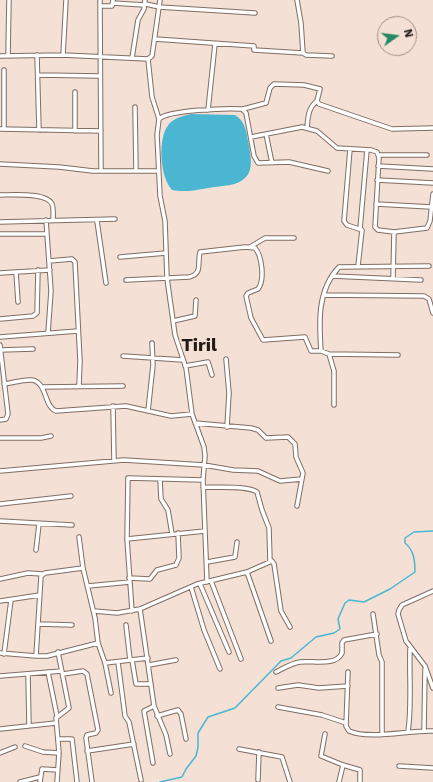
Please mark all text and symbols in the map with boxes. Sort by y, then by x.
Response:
north arrow [377,16,417,56]
text: N [401,28,415,39]
district label: Tiril [181,335,217,357]

